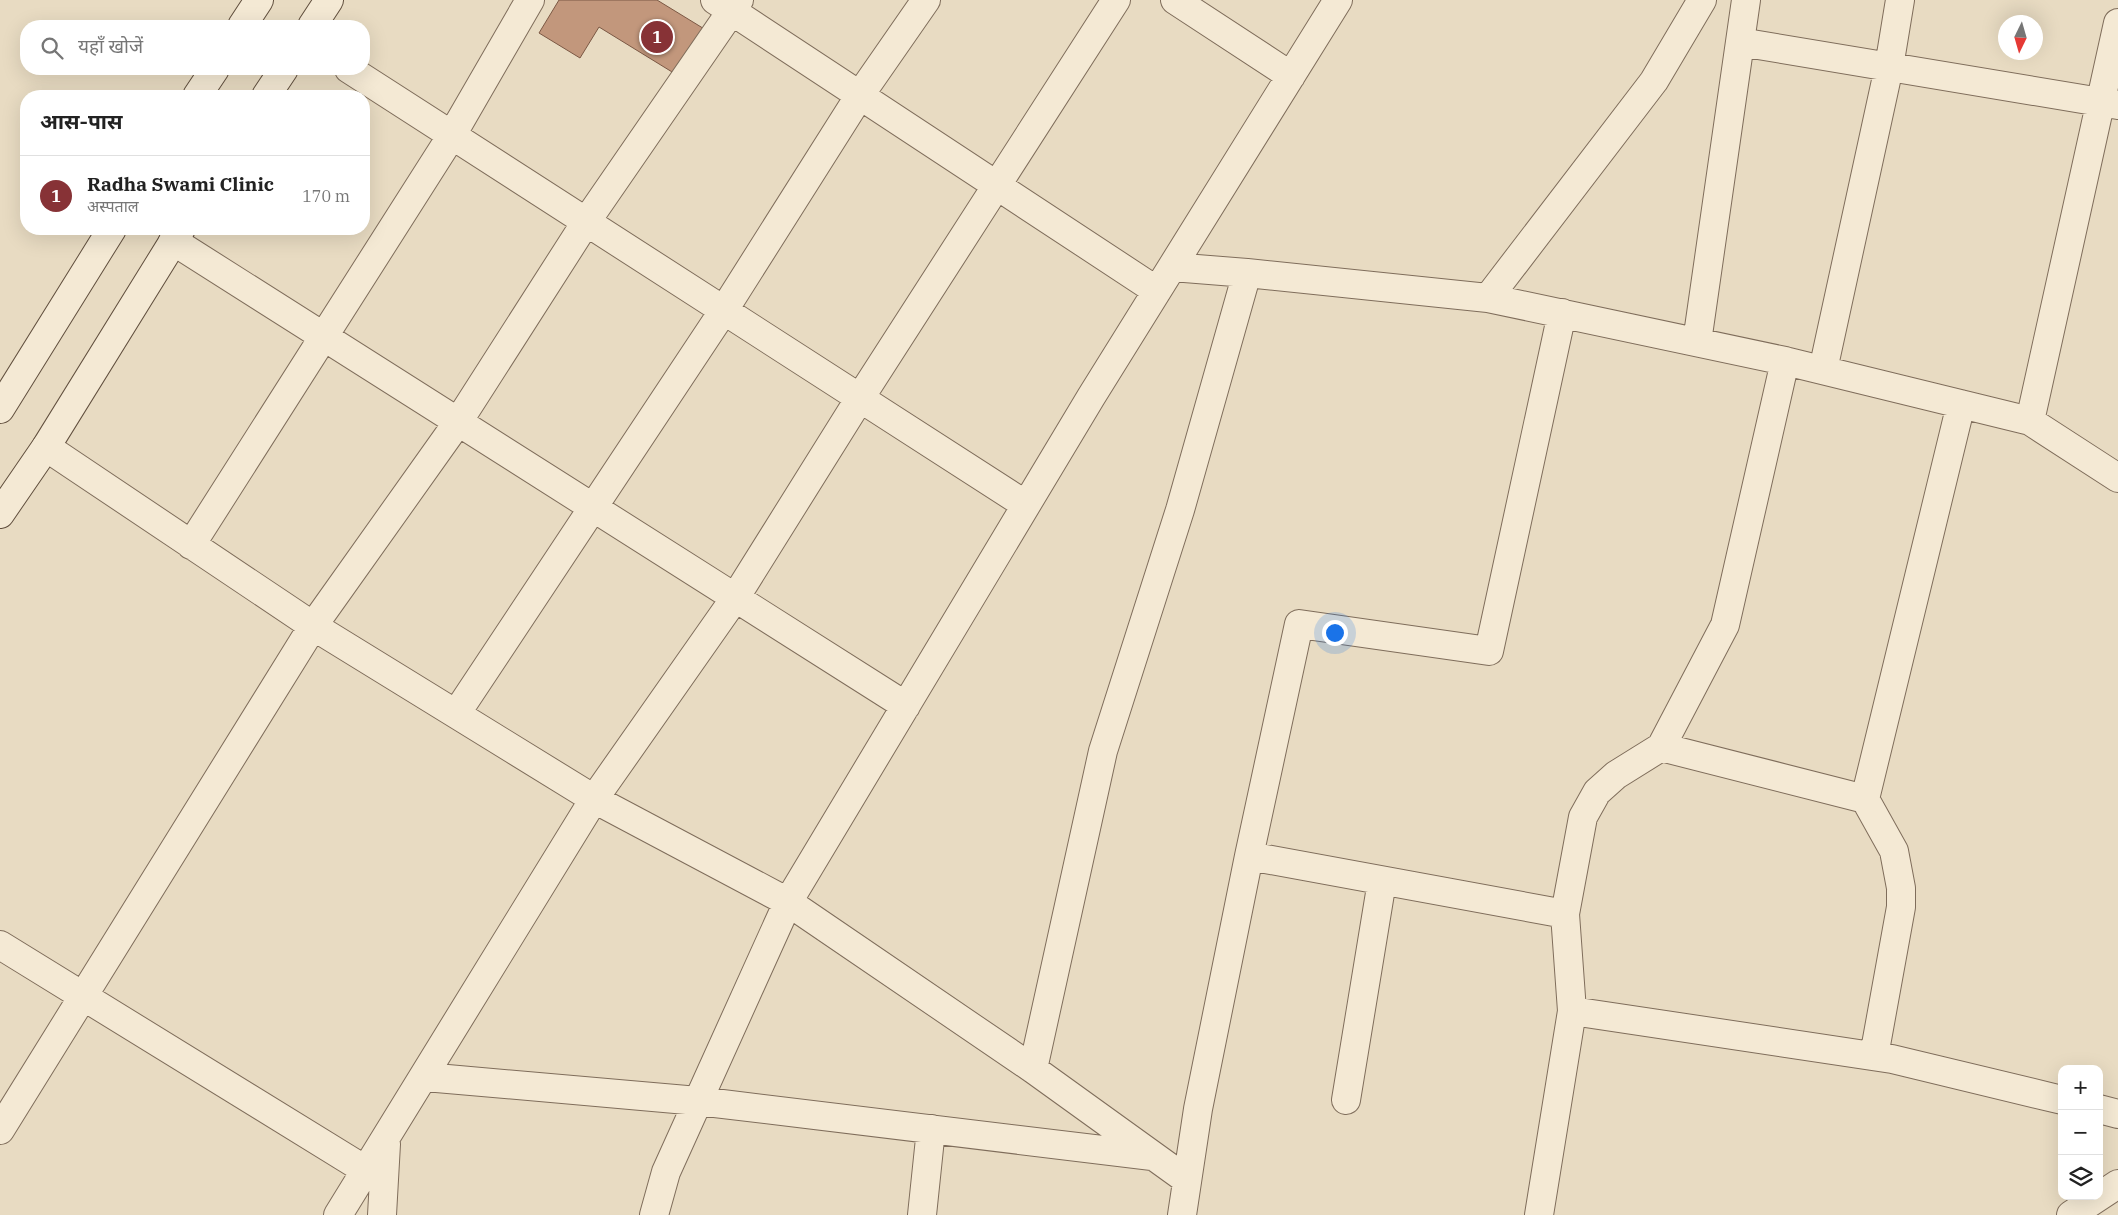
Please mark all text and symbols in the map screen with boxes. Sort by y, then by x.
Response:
north arrow [1998,15,2043,60]
pin: 1 [641,18,673,56]
search box [20,20,370,75]
icon: search [38,34,66,62]
text: यहाँ खोजें [78,34,143,58]
text: आस-पास [40,107,123,135]
text: Radha Swami Clinic [87,172,274,196]
text: 1 [51,186,61,206]
text: 170 m [302,186,350,206]
text: अस्पताल [87,196,139,216]
your location [1322,620,1348,646]
map controls [2058,1065,2103,1200]
button: + [2058,1065,2103,1110]
button: − [2058,1110,2103,1155]
button: layers [2058,1155,2103,1200]

